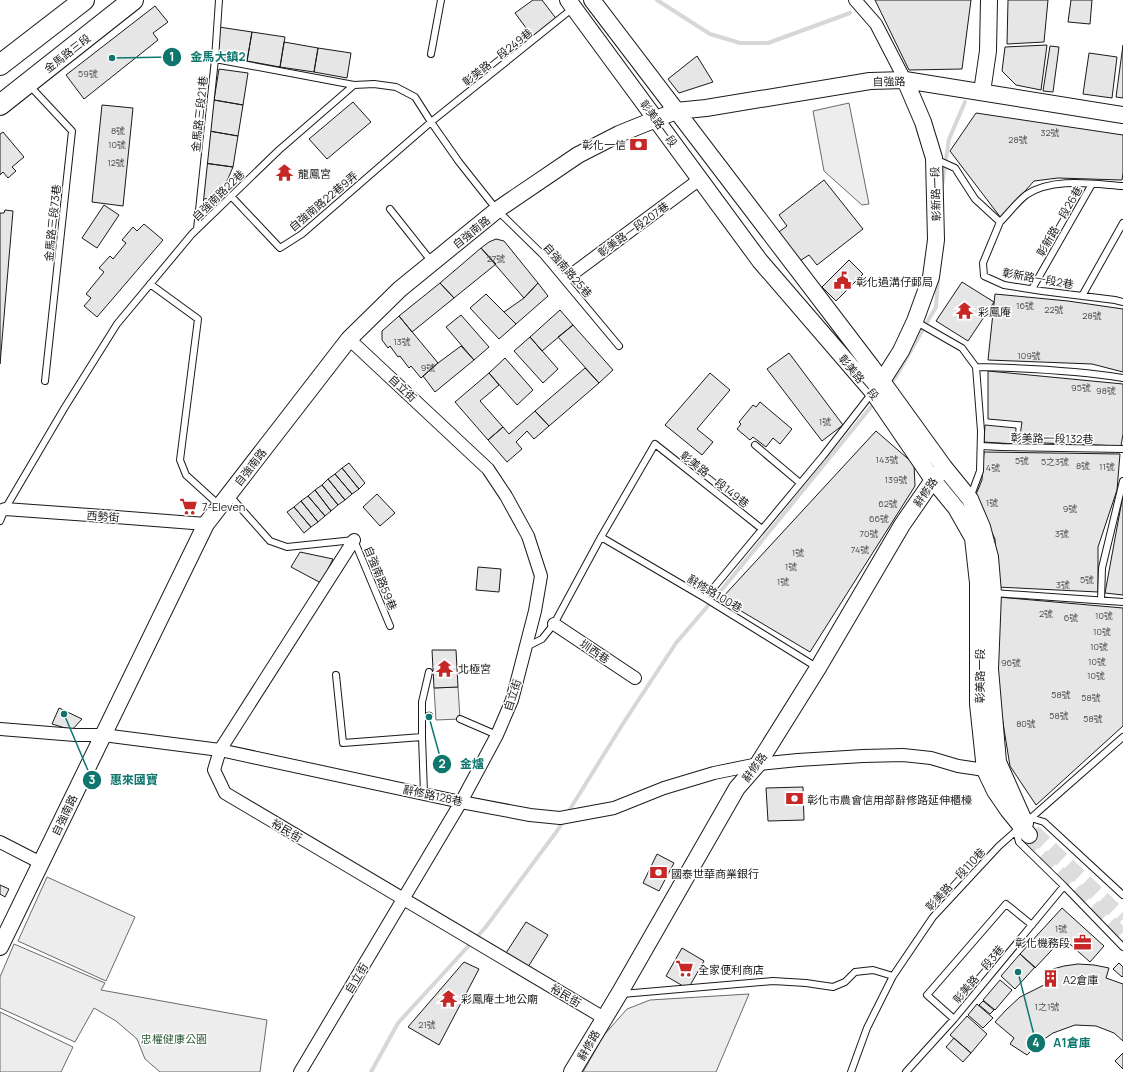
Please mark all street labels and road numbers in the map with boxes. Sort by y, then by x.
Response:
street label: 彰美路一段249巷 [459,25,535,89]
street label: 金馬路三段 [41,30,93,76]
street label: 自強路 [872,73,906,89]
street label: 金馬路三段21巷 [188,75,210,153]
street label: 彰美路一段 [637,96,681,150]
street label: 自強南路22巷 [188,166,248,224]
street label: 彰新路一段 [927,166,943,222]
street label: 自強南路22巷9弄 [285,168,361,234]
street label: 彰新路一段26巷 [1033,183,1085,259]
street label: 金馬路三段73巷 [40,184,64,262]
street label: 彰美路一段207巷 [594,198,672,260]
street label: 自強南路 [449,212,493,252]
street label: 自強南路25巷 [540,240,596,300]
street label: 彰新路一段2巷 [1001,264,1075,292]
street label: 彰美路一段 [836,351,882,403]
street label: 自立街 [386,371,420,405]
street label: 彰美路一段132巷 [1011,430,1093,446]
street label: 自強南路 [231,445,269,489]
street label: 彰美路一段149巷 [677,447,753,511]
street label: 辭修路 [909,474,941,510]
street label: 西勢街 [86,507,120,525]
street label: 自強南路59巷 [361,544,401,612]
street label: 辭修路100巷 [685,571,745,615]
street label: 圳西巷 [577,636,613,666]
street label: 彰美路一段 [972,649,987,704]
street label: 自立街 [500,677,524,713]
street label: 辭修路 [738,749,770,785]
street label: 辭修路128巷 [402,781,464,809]
street label: 自強南路 [48,792,80,838]
street label: 裕民街 [269,815,305,845]
street label: 彰美路一段110巷 [922,844,988,914]
street label: 彰美路一段3巷 [949,942,1007,1006]
street label: 自立街 [341,960,371,996]
street label: 裕民街 [548,980,584,1010]
street label: 辭修路 [573,1027,603,1063]

